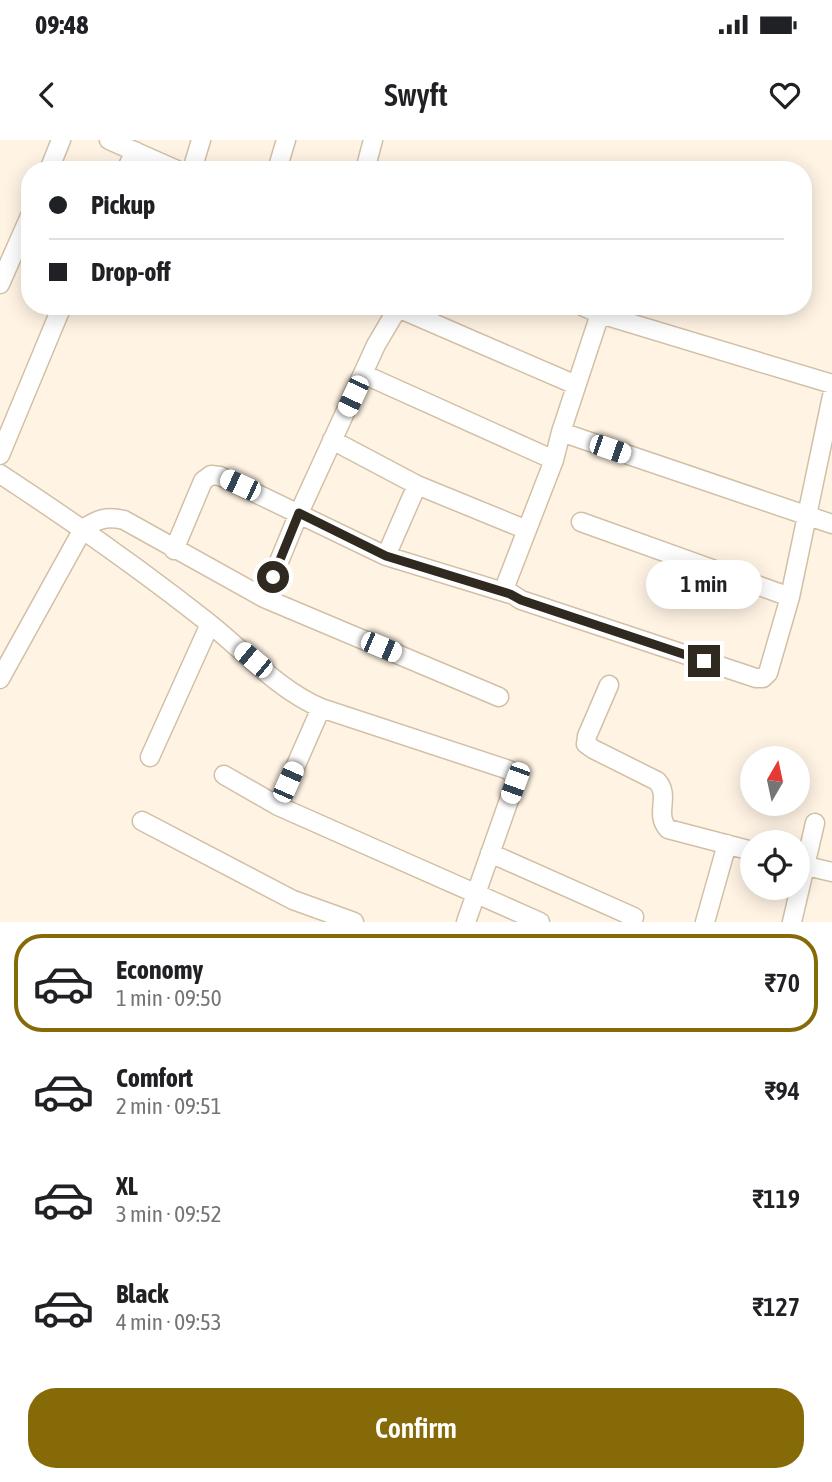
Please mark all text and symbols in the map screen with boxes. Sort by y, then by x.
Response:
text: 09:48 [35,10,89,40]
icon: back [28,76,66,114]
text: Swyft [384,76,448,113]
icon: heart [766,76,804,114]
text: Pickup [91,190,155,220]
text: Drop-off [91,257,171,287]
car [335,373,372,419]
car [587,432,634,466]
car [217,467,264,503]
callout: 1 min [646,560,762,608]
route start [257,561,289,593]
text: 1 min [681,571,727,597]
car [358,629,405,665]
car [231,638,276,682]
route end [688,645,720,677]
north arrow [740,746,810,816]
map controls [740,746,810,900]
car [270,759,307,805]
car [498,760,533,806]
button: locate [740,830,810,900]
icon: car [32,952,95,1015]
text: Economy [116,955,203,985]
text: ₹70 [764,968,800,998]
text: 1 min · 09:50 [116,985,222,1011]
icon: car [32,1060,95,1123]
text: Comfort [116,1063,193,1093]
text: ₹94 [764,1076,800,1106]
text: 2 min · 09:51 [116,1093,222,1119]
icon: car [32,1168,95,1231]
text: XL [116,1171,138,1201]
text: ₹119 [752,1184,800,1214]
text: 3 min · 09:52 [116,1201,222,1227]
icon: car [32,1276,95,1339]
text: Black [116,1279,168,1309]
text: ₹127 [752,1292,800,1322]
text: 4 min · 09:53 [116,1309,222,1335]
button: Confirm [28,1388,804,1468]

